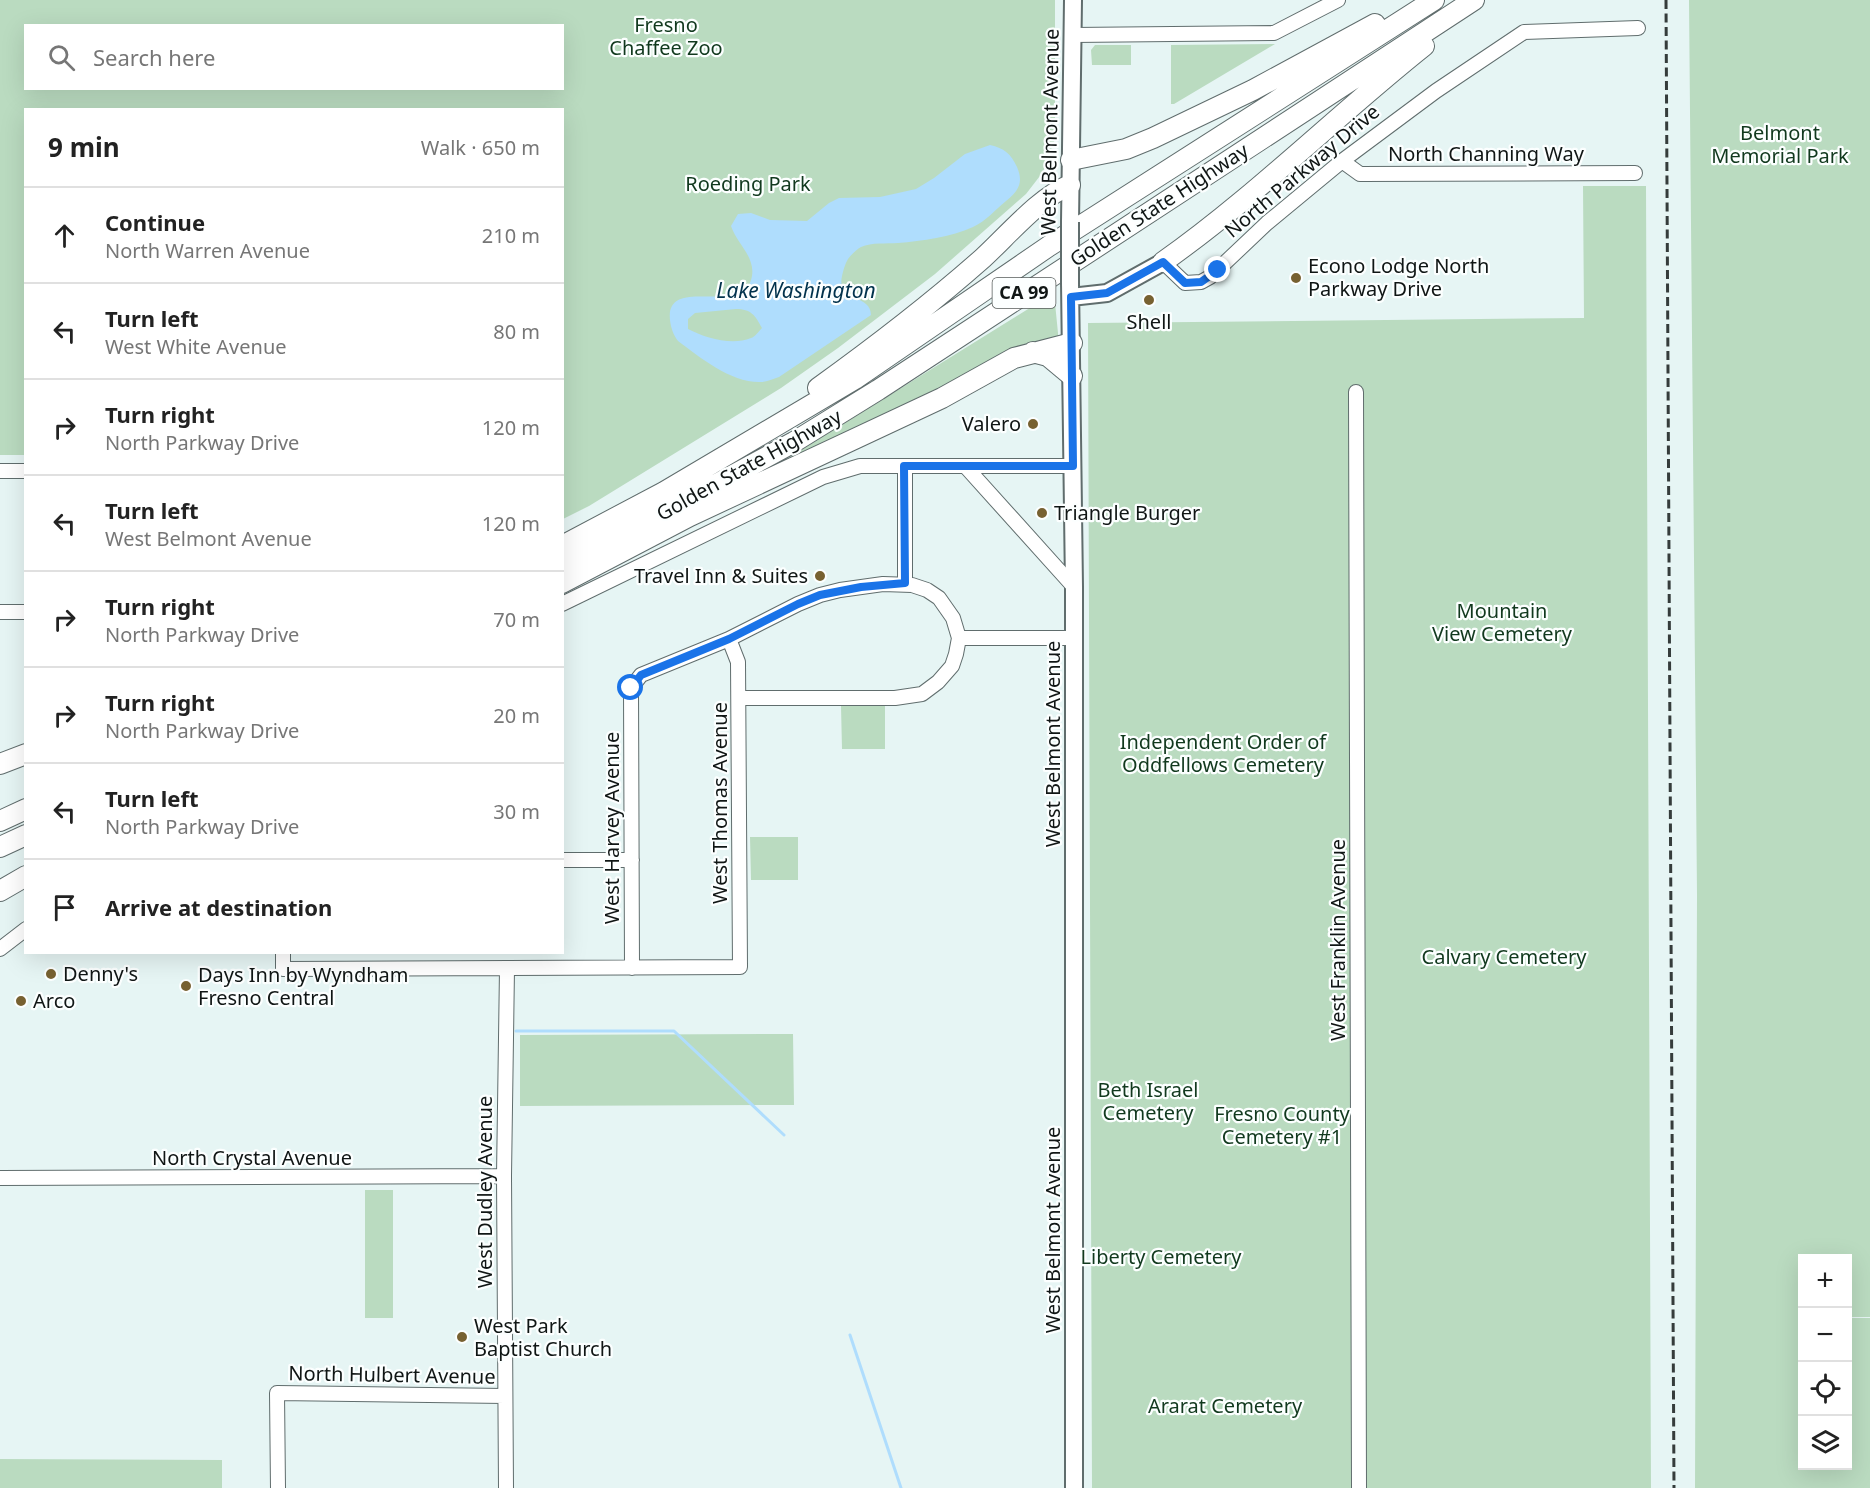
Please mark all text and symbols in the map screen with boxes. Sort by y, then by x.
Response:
park label: Fresno Chaffee Zoo [609,11,723,61]
search box [24,24,564,90]
street label: West Belmont Avenue [1034,28,1065,236]
icon: search [45,41,78,74]
text: Search here [93,42,215,72]
street label: North Parkway Drive [1219,98,1385,243]
park label: Belmont Memorial Park [1711,119,1849,169]
text: 9 min [48,129,120,165]
text: Walk · 650 m [421,134,540,161]
street label: Golden State Highway [1064,136,1254,273]
street label: North Channing Way [1388,140,1585,167]
park label: Roeding Park [685,170,811,197]
text: Continue [105,207,205,237]
icon: ahead [48,219,81,252]
text: 210 m [482,222,540,249]
text: North Warren Avenue [105,237,310,264]
place label: Econo Lodge North Parkway Drive [1308,252,1489,302]
route end [1204,256,1230,282]
marker: Econo Lodge North Parkway Drive [1289,271,1303,285]
water label: Lake Washington [716,276,876,304]
road number: CA 99 [992,278,1056,308]
marker: Shell [1142,293,1156,307]
text: Turn left [105,303,199,333]
place label: Shell [1127,308,1171,335]
icon: left [48,315,81,348]
text: 80 m [493,318,540,345]
text: West White Avenue [105,333,287,360]
text: Turn right [105,399,215,429]
street label: Golden State Highway [651,402,847,527]
place label: Valero [962,410,1021,437]
icon: right [48,411,81,444]
text: 120 m [482,414,540,441]
marker: Valero [1026,417,1040,431]
text: North Parkway Drive [105,429,299,456]
text: Turn left [105,495,199,525]
place label: Triangle Burger [1054,499,1200,526]
marker: Triangle Burger [1035,506,1049,520]
icon: left [48,507,81,540]
text: 120 m [482,510,540,537]
text: West Belmont Avenue [105,525,312,552]
place label: Travel Inn & Suites [634,562,808,589]
marker: Travel Inn & Suites [813,569,827,583]
text: Turn right [105,591,215,621]
park label: Mountain View Cemetery [1432,597,1573,647]
icon: right [48,603,81,636]
text: 70 m [493,606,540,633]
text: North Parkway Drive [105,621,299,648]
street label: West Belmont Avenue [1039,641,1066,847]
route start [617,674,643,700]
text: Turn right [105,687,215,717]
icon: right [48,699,81,732]
text: 20 m [493,702,540,729]
street label: West Thomas Avenue [706,702,733,904]
text: North Parkway Drive [105,717,299,744]
park label: Independent Order of Oddfellows Cemetery [1120,728,1327,778]
street label: West Harvey Avenue [598,732,625,924]
text: Turn left [105,783,199,813]
icon: left [48,795,81,828]
text: 30 m [493,798,540,825]
text: North Parkway Drive [105,813,299,840]
street label: West Franklin Avenue [1324,839,1351,1041]
icon: arrive [48,891,81,924]
text: Arrive at destination [105,892,332,922]
park label: Calvary Cemetery [1422,943,1587,970]
place label: Denny's [63,960,138,987]
place label: Days Inn by Wyndham Fresno Central [198,961,409,1011]
marker: Denny's [44,967,58,981]
marker: Days Inn by Wyndham Fresno Central [179,979,193,993]
place label: Arco [33,987,75,1014]
marker: Arco [14,994,28,1008]
park label: Beth Israel Cemetery [1098,1076,1198,1126]
street label: West Dudley Avenue [471,1096,498,1288]
park label: Fresno County Cemetery #1 [1214,1100,1351,1150]
street label: West Belmont Avenue [1039,1127,1066,1333]
street label: North Crystal Avenue [152,1144,352,1171]
park label: Liberty Cemetery [1081,1243,1242,1270]
map controls [1798,1254,1852,1470]
button: + [1798,1254,1852,1308]
button: − [1798,1308,1852,1362]
place label: West Park Baptist Church [474,1312,612,1362]
marker: West Park Baptist Church [455,1330,469,1344]
street label: North Hulbert Avenue [288,1359,496,1390]
button: locate [1798,1362,1852,1416]
park label: Ararat Cemetery [1148,1392,1303,1419]
button: layers [1798,1416,1852,1470]

